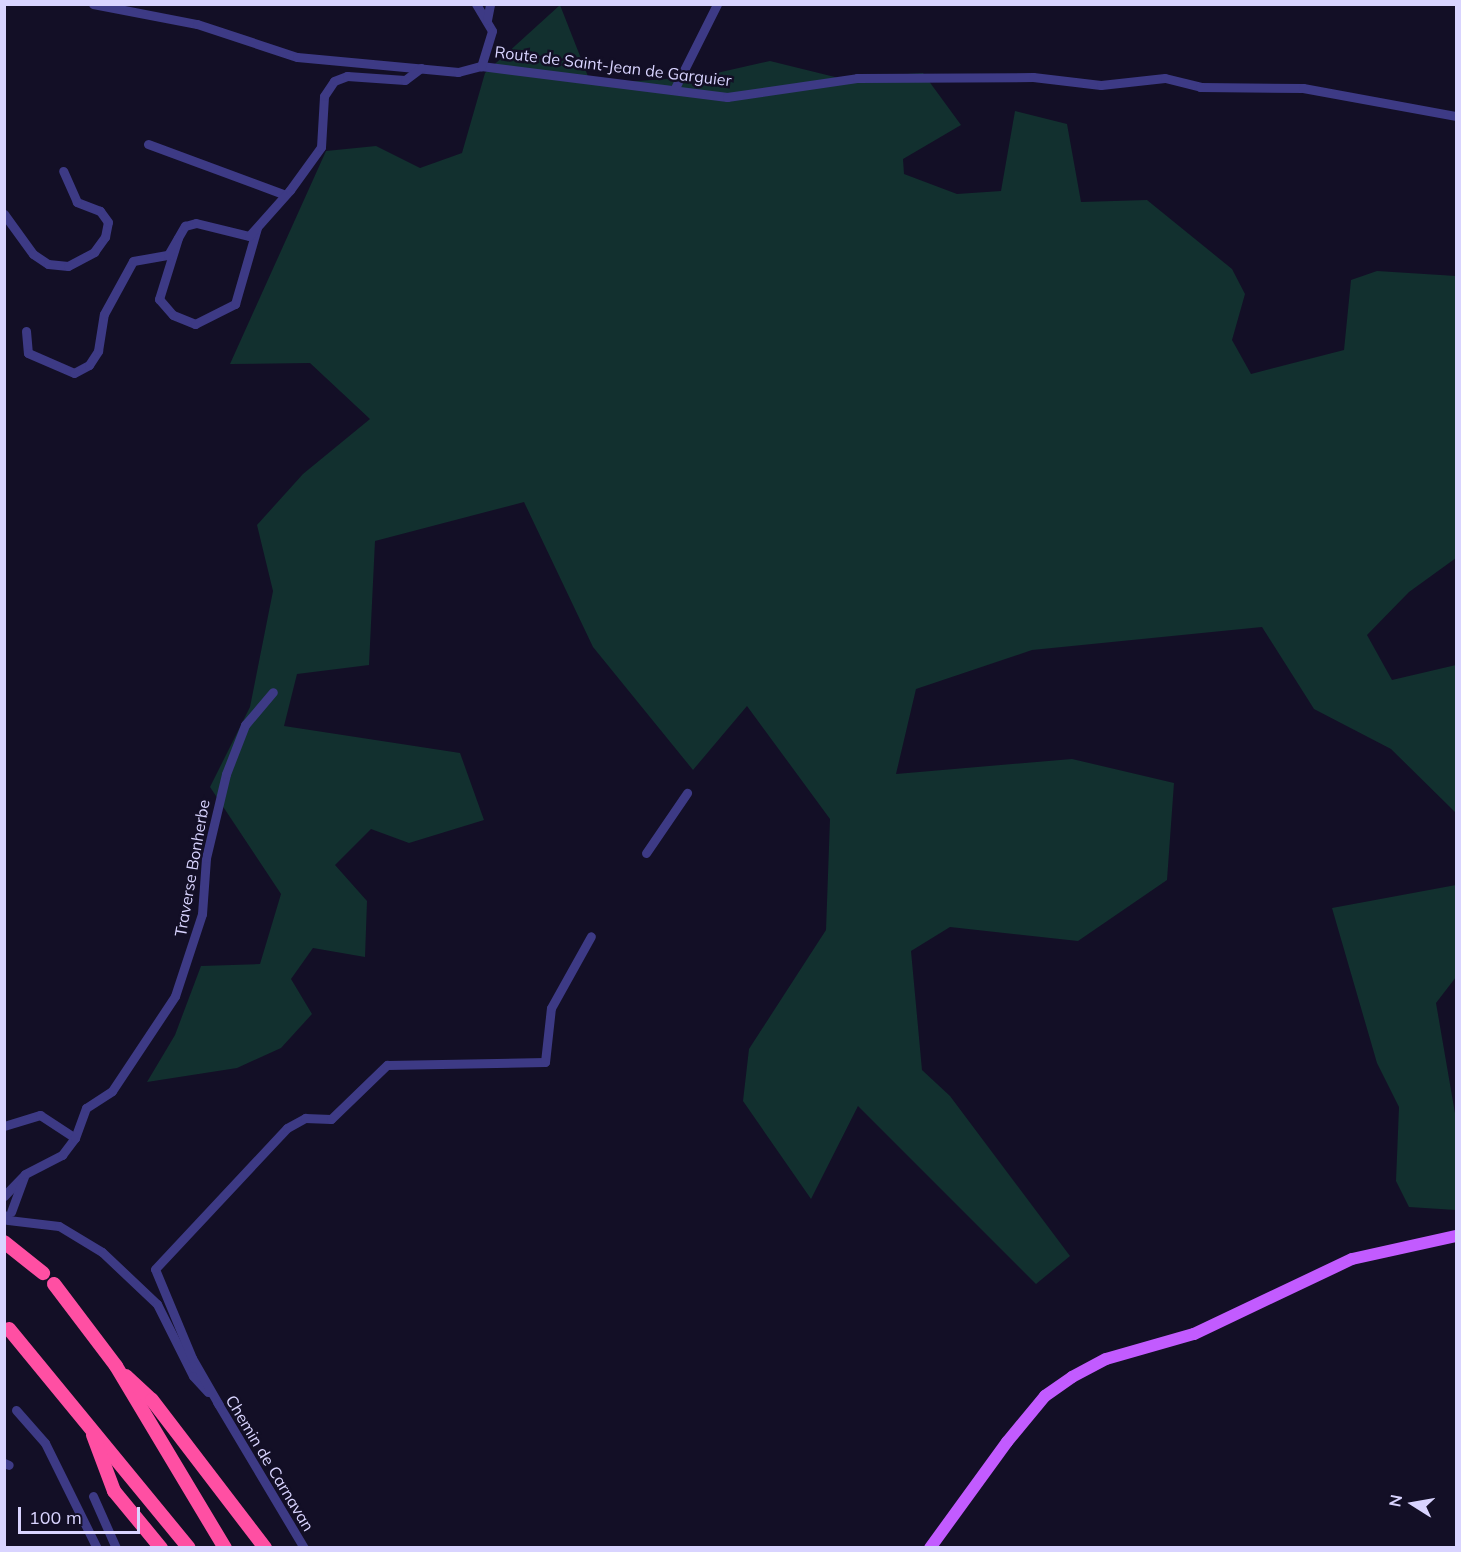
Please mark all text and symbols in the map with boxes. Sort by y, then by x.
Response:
street label: Route de Saint-Jean de Garguier [493,42,733,90]
street label: Traverse Bonherbe [170,798,214,938]
street label: Chemin de Carnavan [222,1392,318,1534]
north arrow [1383,1474,1443,1534]
text: N [1384,1493,1406,1508]
scale bar [21,1495,142,1533]
text: 100 m [29,1506,82,1529]

